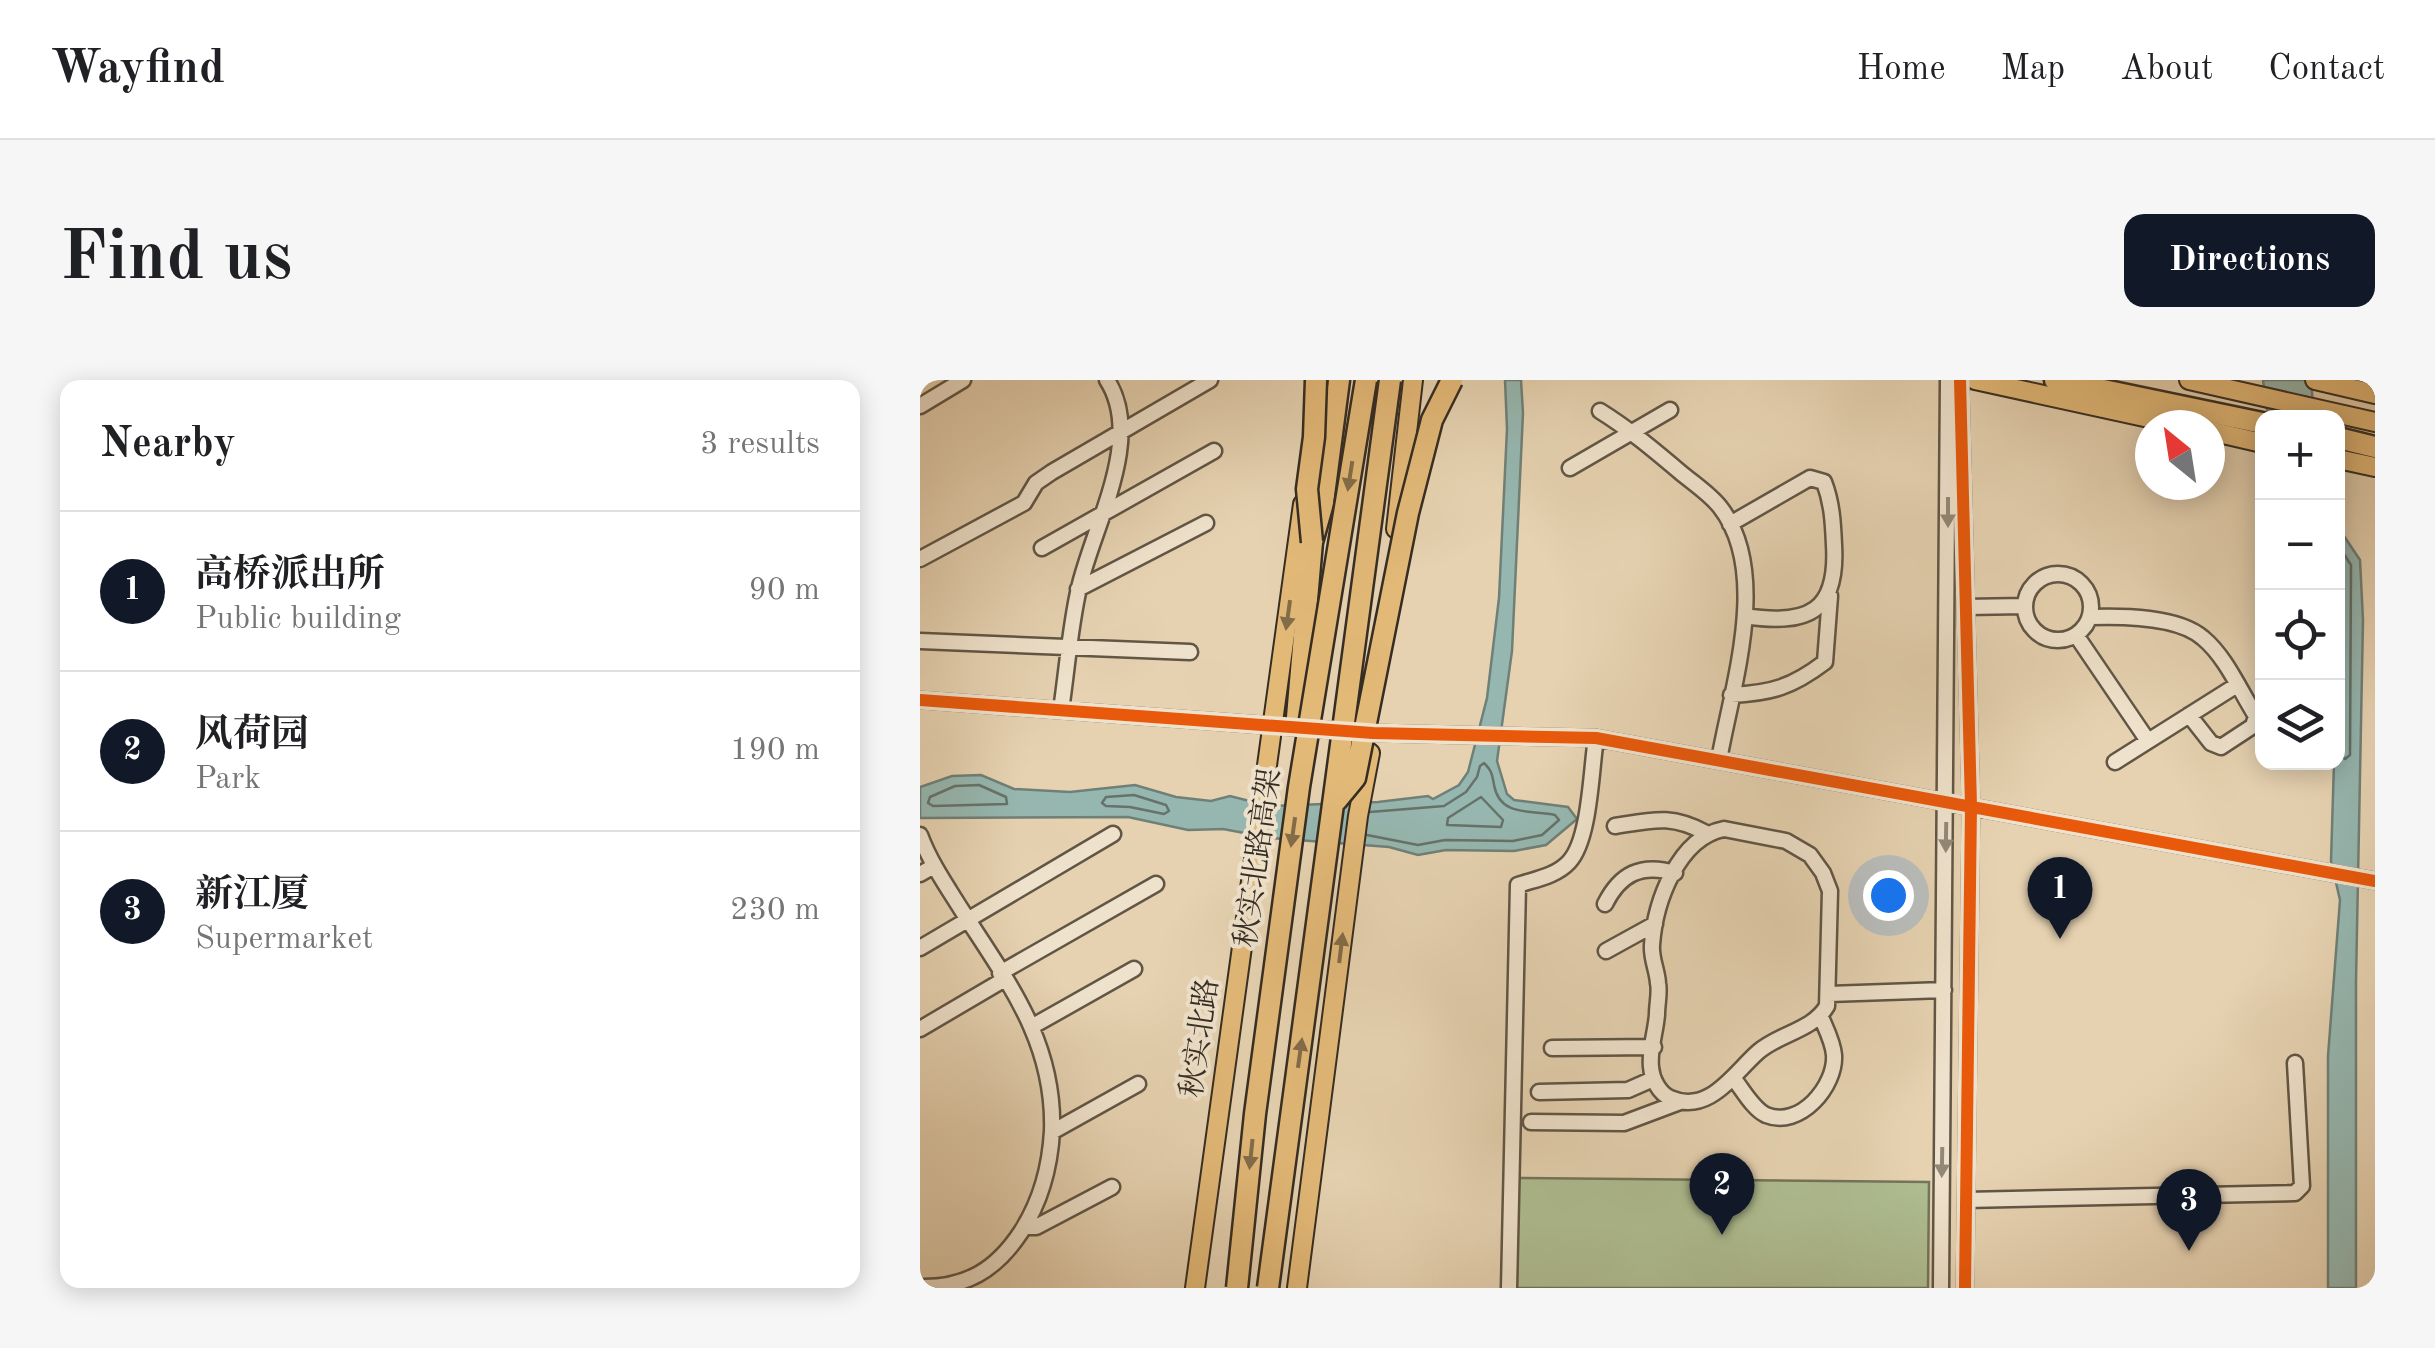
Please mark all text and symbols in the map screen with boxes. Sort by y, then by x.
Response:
text: Wayfind [50,45,225,93]
text: Home [1857,52,1946,87]
text: Map [2001,52,2065,87]
text: About [2120,52,2213,87]
text: Contact [2268,52,2385,87]
button: Directions [2124,214,2375,307]
text: Find us [60,225,292,295]
north arrow [2135,410,2225,500]
map controls [2255,410,2345,770]
button: + [2255,410,2345,500]
text: Nearby [100,424,236,466]
text: 3 results [700,429,820,461]
one-way arrow [1342,461,1357,493]
one-way arrow [1940,497,1956,529]
button: − [2255,500,2345,590]
text: 高桥派出所 [195,557,385,595]
text: 1 [123,575,142,607]
text: 90 m [749,575,820,607]
button: locate [2255,590,2345,680]
one-way arrow [1279,600,1295,631]
text: Public building [195,604,401,636]
button: layers [2255,680,2345,770]
text: 风荷园 [195,717,309,755]
text: 2 [123,735,142,767]
text: 190 m [730,735,820,767]
text: Park [195,764,261,796]
street label: 秋实北路高架 [1229,766,1286,949]
one-way arrow [1284,816,1300,848]
one-way arrow [1938,822,1954,854]
pin: 1 [2028,856,2092,939]
your location [1863,870,1914,921]
text: 新江厦 [195,877,309,915]
text: 3 [123,895,142,927]
text: 230 m [730,895,820,927]
text: Supermarket [195,924,373,956]
one-way arrow [1334,932,1350,964]
street label: 秋实北路 [1175,976,1224,1100]
one-way arrow [1293,1036,1309,1068]
one-way arrow [1242,1138,1258,1170]
one-way arrow [1934,1147,1950,1179]
pin: 2 [1690,1152,1754,1235]
pin: 3 [2156,1168,2222,1251]

